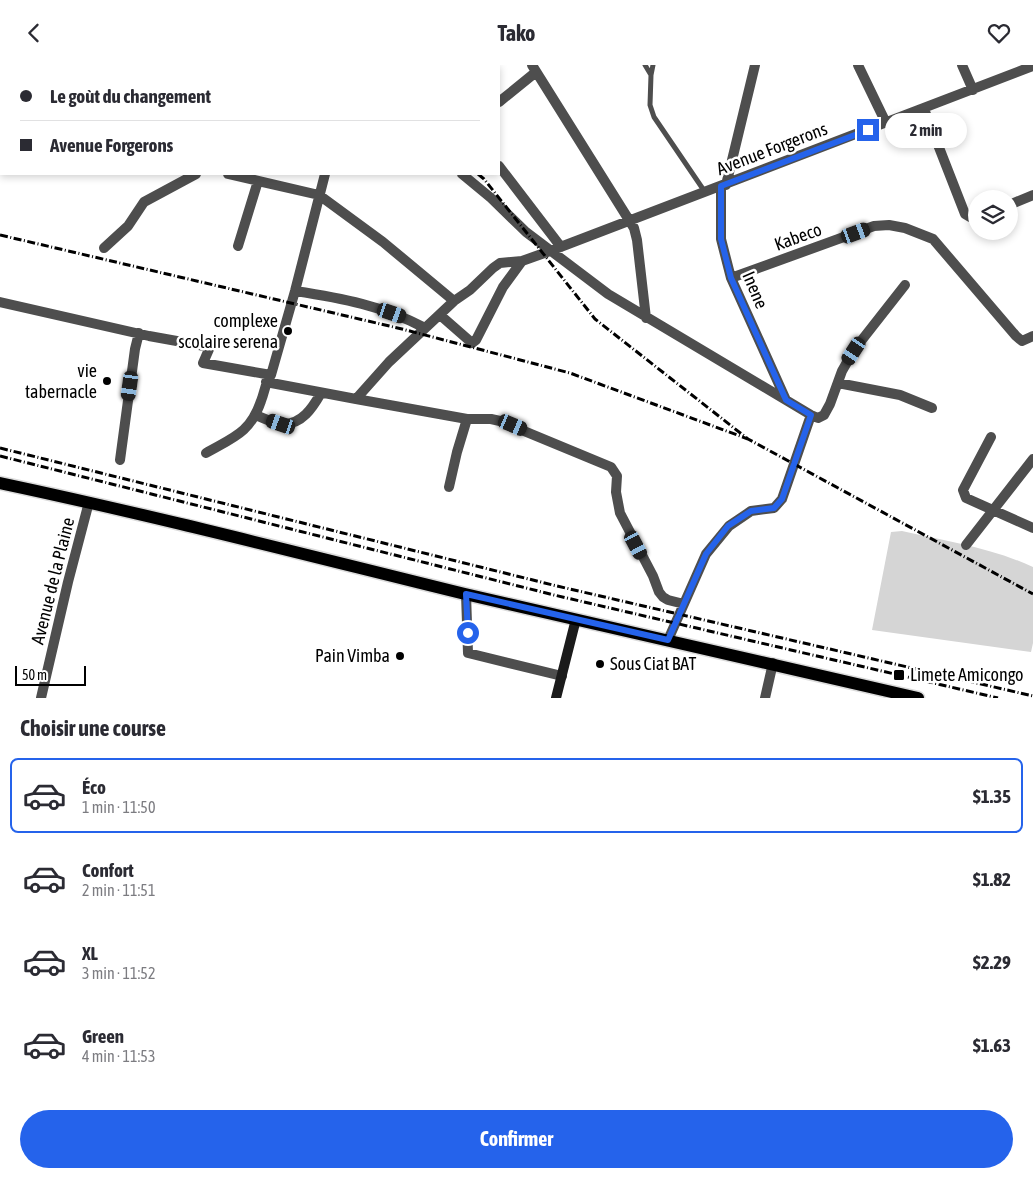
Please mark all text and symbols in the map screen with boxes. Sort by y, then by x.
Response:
icon: back [20,19,48,47]
icon: heart [985,19,1013,47]
text: Tako [498,20,535,46]
text: Le goùt du changement [50,85,211,107]
callout: 2 min [886,113,968,147]
street label: Avenue Forgerons [714,118,830,179]
route end [857,119,879,141]
text: 2 min [910,121,942,139]
text: Avenue Forgerons [50,134,173,156]
map controls [968,190,1018,240]
button: layers [968,190,1018,240]
street label: Kabeco [771,218,824,255]
car [839,221,872,245]
street label: Inene [738,268,773,312]
car [375,301,408,325]
place label: complexe scolaire serena [178,310,278,352]
marker: complexe scolaire serena [282,325,294,337]
car [839,334,868,368]
place label: vie tabernacle [25,360,97,402]
car [120,370,139,402]
marker: vie tabernacle [101,375,113,387]
car [264,412,297,436]
car [496,412,529,438]
street label: Avenue de la Plaine [27,515,78,647]
car [622,528,649,562]
route start [457,622,479,644]
place label: Pain Vimba [315,645,390,666]
marker: Pain Vimba [394,650,406,662]
place label: Sous Ciat BAT [610,653,696,674]
marker: Sous Ciat BAT [594,658,606,670]
scale bar [15,663,86,686]
place label: Limete Amicongo [910,664,1024,685]
text: 50 m [22,667,47,683]
marker: Limete Amicongo [892,668,906,682]
text: Choisir une course [20,715,166,741]
icon: car [22,773,67,818]
text: Éco [82,776,106,798]
text: $1.35 [973,785,1011,807]
text: 1 min · 11:50 [82,798,155,816]
icon: car [22,856,67,901]
text: Confort [82,859,134,881]
text: $1.82 [973,868,1011,890]
text: 2 min · 11:51 [82,881,155,899]
icon: car [22,939,67,984]
text: XL [82,942,98,964]
text: $2.29 [973,951,1011,973]
text: 3 min · 11:52 [82,964,155,982]
icon: car [22,1022,67,1067]
text: Green [82,1025,124,1047]
text: $1.63 [973,1034,1011,1056]
text: 4 min · 11:53 [82,1047,155,1065]
button: Confirmer [20,1110,1013,1168]

